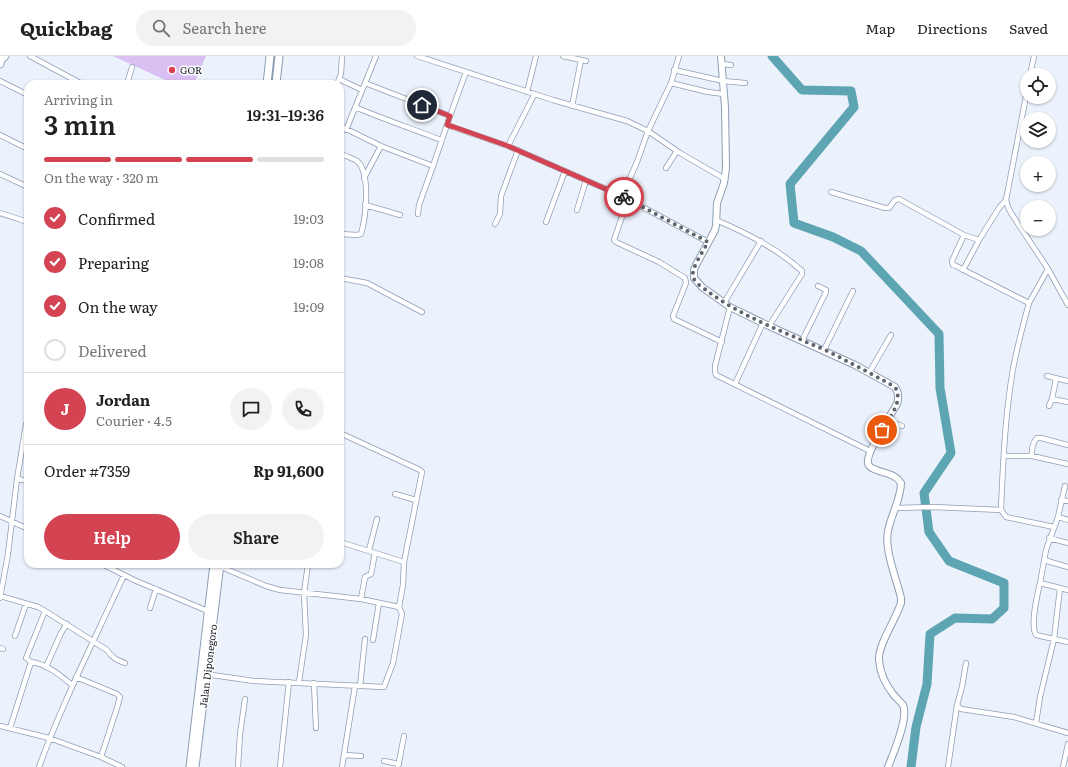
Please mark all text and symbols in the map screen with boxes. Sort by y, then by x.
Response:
search box [136,10,416,46]
text: Quickbag [20,14,112,42]
text: Search here [182,16,267,39]
icon: search [150,17,172,39]
text: Map [865,18,895,38]
text: Directions [917,18,987,38]
text: Saved [1009,18,1048,38]
place label: GOR [180,62,202,77]
marker: GOR [167,65,177,75]
map controls [1020,68,1056,236]
button: locate [1020,68,1056,104]
pin [405,88,439,122]
text: Arriving in [44,90,113,109]
icon: home [411,94,433,116]
text: 19:31–19:36 [247,103,324,126]
text: 3 min [44,104,116,143]
button: layers [1020,112,1056,148]
button: + [1020,156,1056,192]
text: On the way · 320 m [44,168,159,187]
courier [604,177,644,217]
icon: bike [613,186,635,208]
button: − [1020,200,1056,236]
icon: check [44,207,66,229]
text: Confirmed [78,207,155,230]
text: 19:03 [293,209,324,228]
icon: check [44,251,66,273]
text: Preparing [78,251,149,274]
text: 19:08 [293,253,324,272]
icon: check [44,295,66,317]
text: On the way [78,295,158,318]
text: 19:09 [293,297,324,316]
text: Delivered [78,339,147,362]
text: Jordan [96,388,150,411]
button: chat [230,388,272,430]
button: phone [282,388,324,430]
text: J [61,397,69,420]
text: Courier · 4.5 [96,411,172,430]
pin [865,413,899,447]
icon: bag [871,419,893,441]
text: Order #7359 [44,459,130,482]
text: Rp 91,600 [253,459,324,482]
button: Help [44,514,180,560]
button: Share [188,514,324,560]
street label: Jalan Diponegoro [195,623,220,709]

